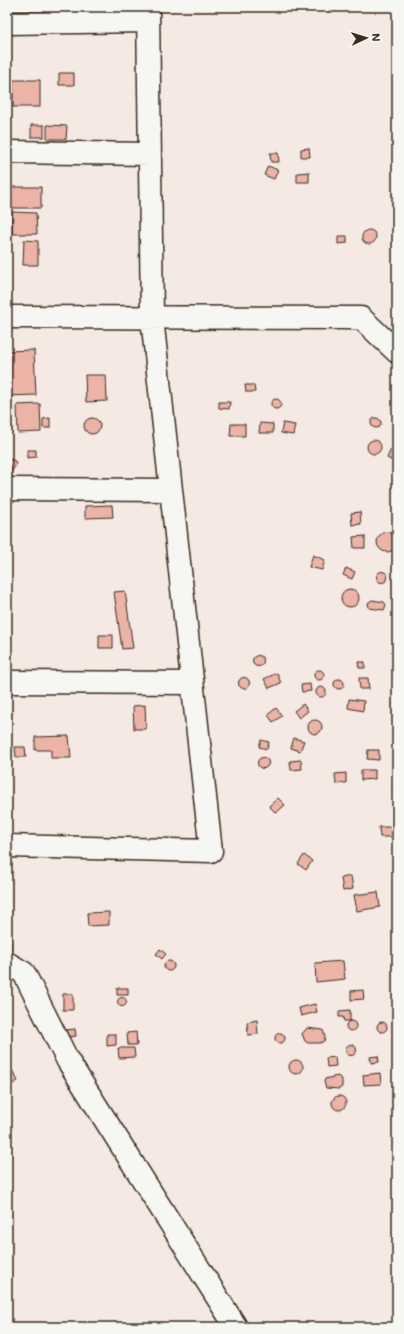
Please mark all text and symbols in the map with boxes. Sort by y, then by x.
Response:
north arrow [346,18,386,58]
text: N [369,33,384,42]

